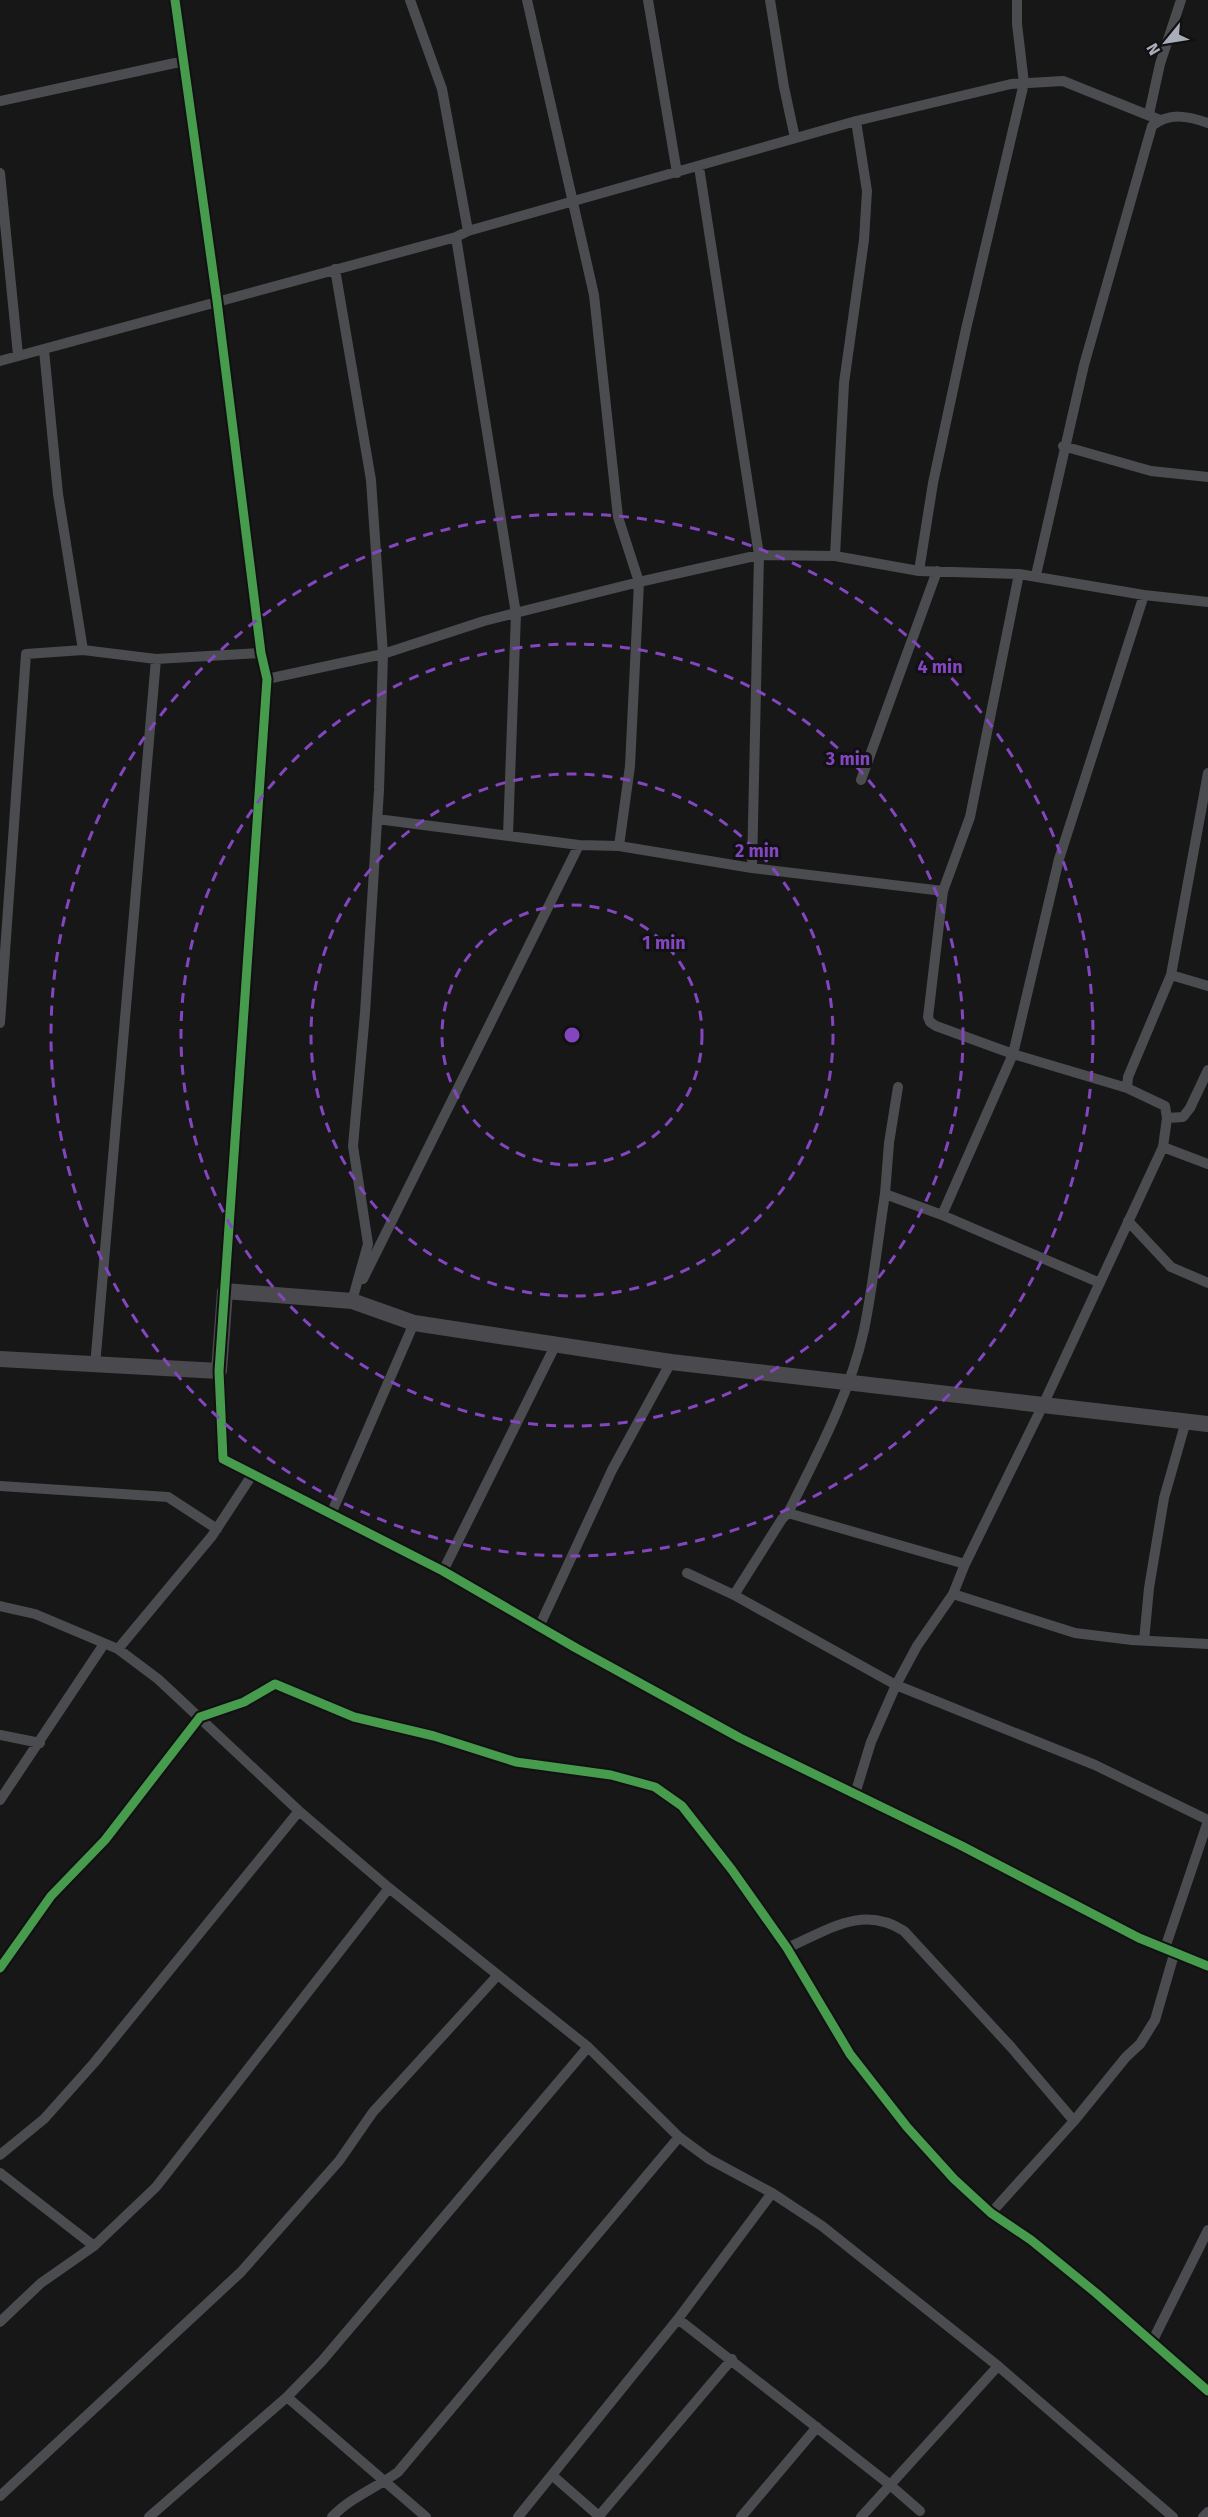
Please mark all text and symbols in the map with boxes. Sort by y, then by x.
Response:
north arrow [1136,12,1196,72]
text: N [1143,40,1164,59]
text: 4 min [917,656,963,678]
text: 3 min [825,748,870,770]
text: 2 min [735,840,779,862]
text: 1 min [642,932,686,954]
centre of rings [562,1025,582,1045]

